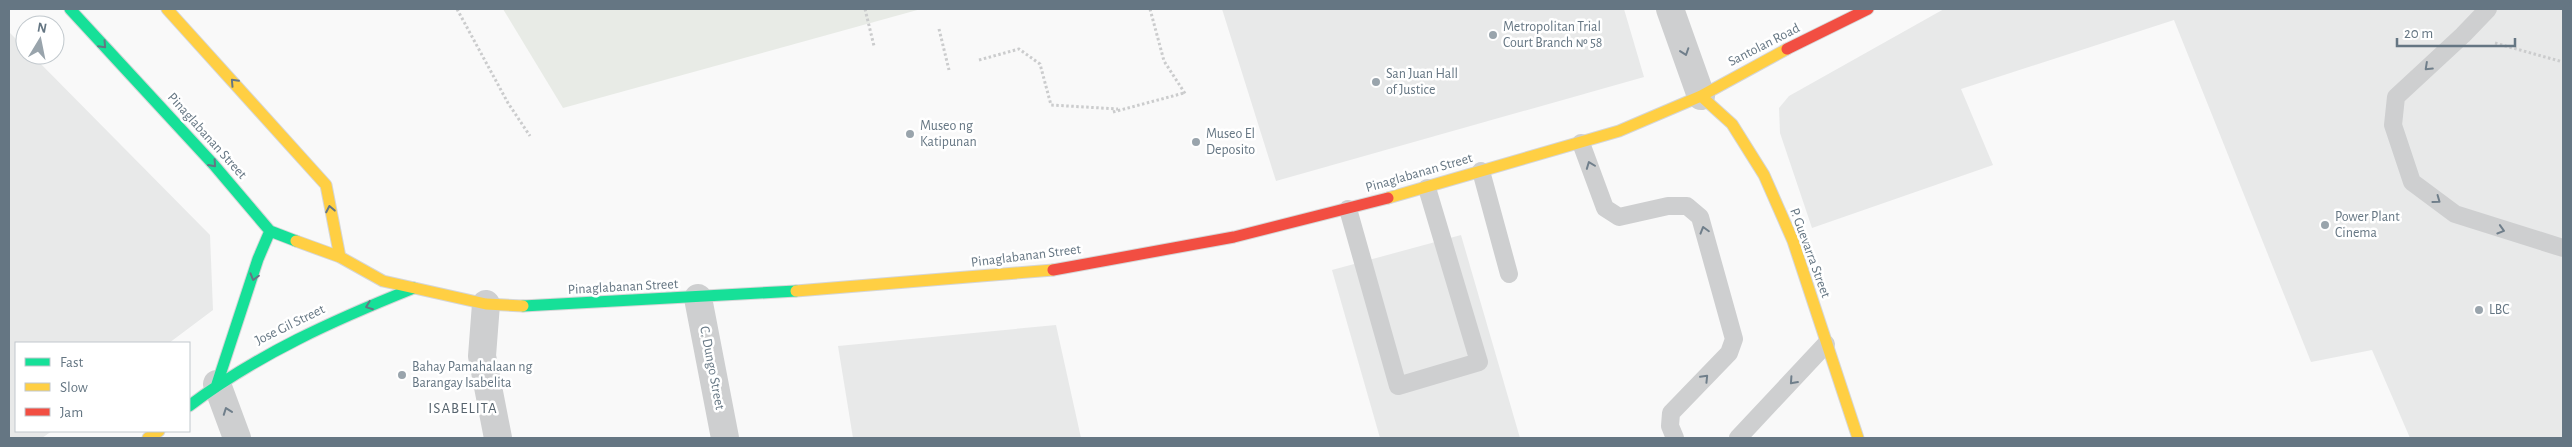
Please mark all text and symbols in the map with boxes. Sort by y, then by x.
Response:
north arrow [15,15,65,65]
scale bar [2397,15,2514,47]
text: N [36,20,48,36]
place label: Metropolitan Trial Court Branch № 58 [1503,20,1603,50]
street label: Santolan Road [1726,21,1802,69]
text: 20 m [2404,26,2433,41]
marker: Metropolitan Trial Court Branch № 58 [1487,29,1499,41]
one-way arrow [97,39,106,48]
one-way arrow [1679,48,1689,56]
one-way arrow [2425,61,2434,70]
place label: San Juan Hall of Justice [1386,67,1458,97]
marker: San Juan Hall of Justice [1370,76,1382,88]
one-way arrow [231,79,240,88]
street label: Pinaglabanan Street [165,90,250,182]
place label: Museo ng Katipunan [920,119,977,149]
place label: Museo El Deposito [1206,127,1255,157]
marker: Museo ng Katipunan [904,128,916,140]
marker: Museo El Deposito [1190,136,1202,148]
street label: Pinaglabanan Street [1364,151,1475,195]
one-way arrow [207,159,216,168]
one-way arrow [1585,161,1596,170]
one-way arrow [2431,194,2441,203]
one-way arrow [326,205,336,214]
street label: P. Guevarra Street [1787,206,1833,300]
place label: Power Plant Cinema [2335,210,2400,240]
marker: Power Plant Cinema [2319,219,2331,231]
one-way arrow [2496,224,2505,234]
one-way arrow [1699,227,1709,235]
street label: Pinaglabanan Street [970,242,1082,270]
one-way arrow [249,272,259,280]
street label: Pinaglabanan Street [567,277,679,297]
one-way arrow [365,300,374,310]
street label: Jose Gil Street [253,302,327,348]
place label: LBC [2489,303,2510,317]
marker: LBC [2473,304,2485,316]
street label: C. Dungo Street [697,325,727,412]
legend [15,342,190,432]
text: Fast [60,355,84,370]
place label: Bahay Pamahalaan ng Barangay Isabelita [412,360,533,390]
marker: Bahay Pamahalaan ng Barangay Isabelita [396,369,408,381]
one-way arrow [1699,375,1708,384]
one-way arrow [1790,375,1799,384]
text: Slow [60,380,88,395]
district label: ISABELITA [428,401,498,416]
text: Jam [60,405,83,420]
one-way arrow [223,407,233,416]

